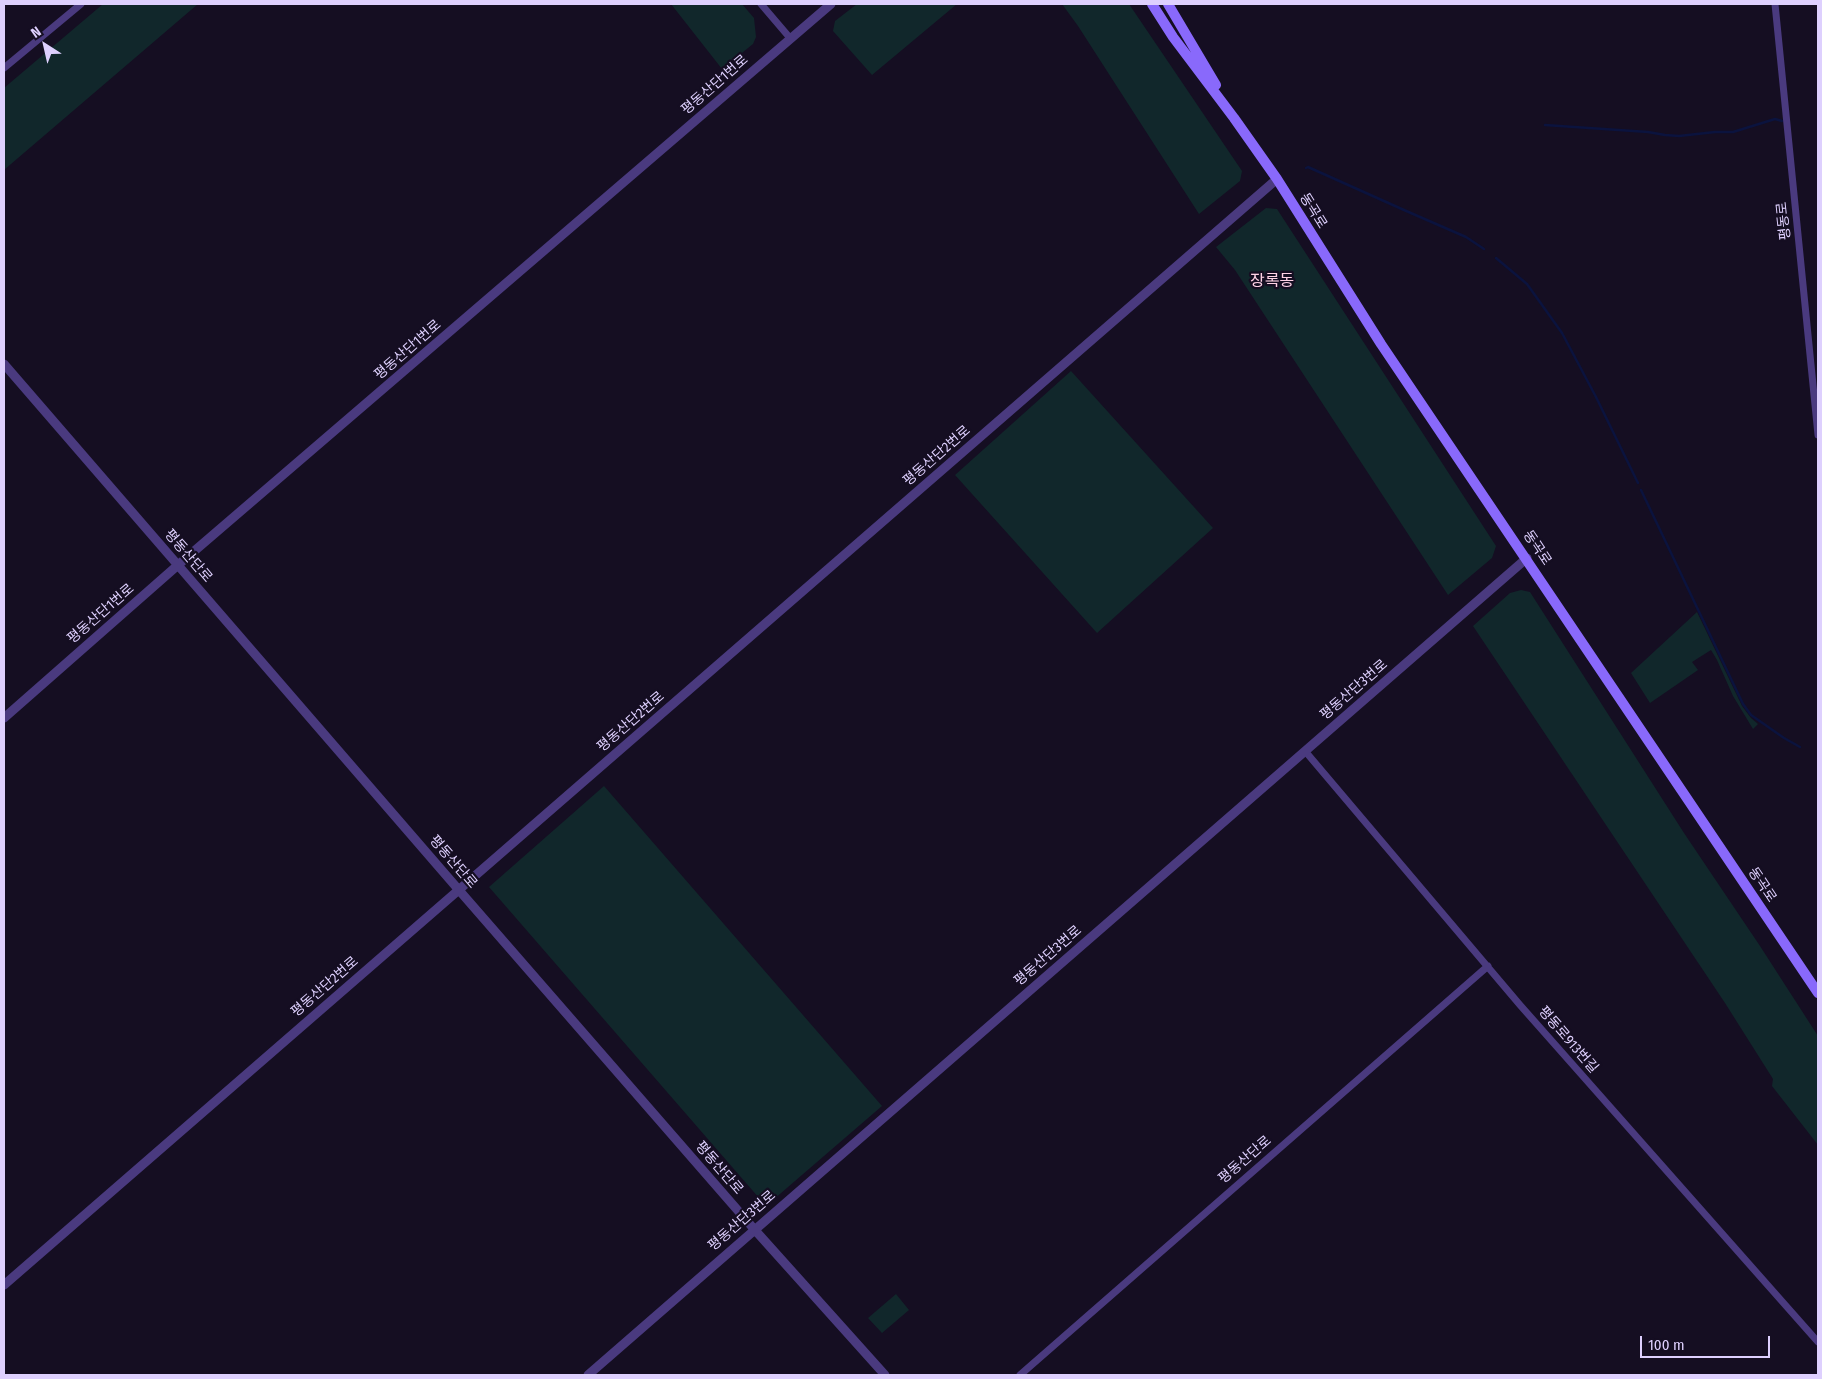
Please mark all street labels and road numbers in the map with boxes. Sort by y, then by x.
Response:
street label: 평동산단1번로 [678,52,752,118]
street label: 동곡로 [1296,190,1330,232]
street label: 평동로 [1774,201,1794,241]
street label: 평동산단1번로 [371,317,445,383]
street label: 평동산단2번로 [900,422,974,490]
street label: 평동산단로 [161,526,215,586]
street label: 동곡로 [1519,527,1555,569]
street label: 평동산단1번로 [64,581,138,647]
street label: 평동산단3번로 [1317,656,1391,724]
street label: 평동산단2번로 [594,688,668,756]
street label: 평동산단로 [426,832,480,892]
street label: 동곡로 [1744,864,1780,906]
street label: 평동산단3번로 [1011,922,1085,990]
street label: 평동산단2번로 [288,953,362,1021]
street label: 평동로913번길 [1535,1003,1601,1077]
street label: 평동산단로 [1215,1133,1275,1187]
street label: 평동산단로 [692,1138,746,1198]
street label: 평동산단3번로 [705,1187,779,1255]

